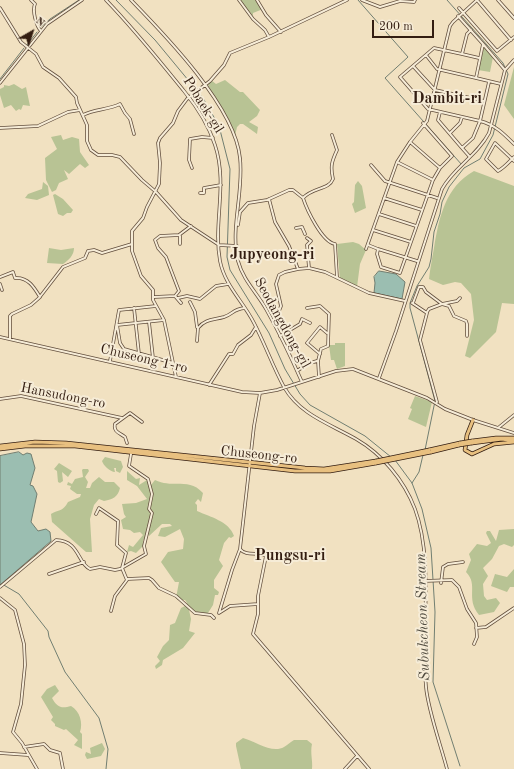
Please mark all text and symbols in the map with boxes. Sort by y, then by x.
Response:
north arrow [12,12,52,52]
scale bar [374,12,436,38]
text: N [33,15,47,29]
text: 200 m [379,21,413,33]
street label: Pobaek-gil [179,73,227,137]
district label: Dambit-ri [412,89,482,109]
district label: Jupyeong-ri [230,245,314,265]
street label: Seodangdong-gil [250,275,314,371]
street label: Chuseong 1-ro [99,341,189,377]
street label: Hansudong-ro [19,380,107,412]
street label: Chuseong-ro [220,443,298,467]
district label: Pungsu-ri [254,546,326,566]
water label: Subukcheon Stream [412,553,434,681]

